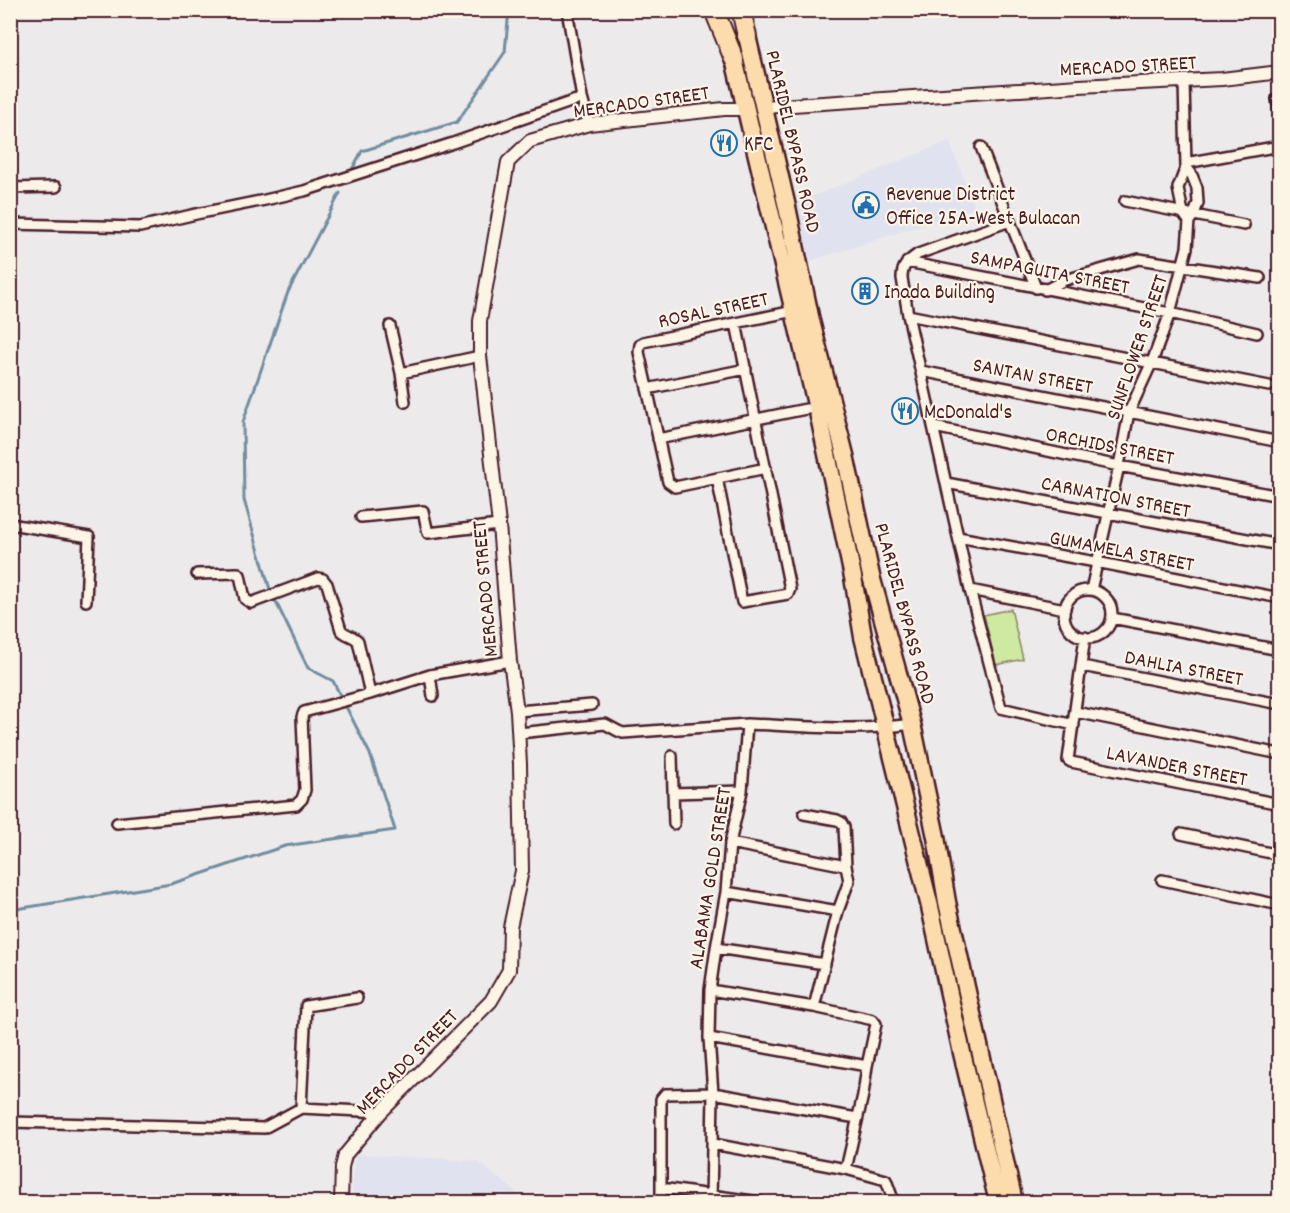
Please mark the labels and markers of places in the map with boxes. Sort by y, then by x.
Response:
restaurant icon: KFC [709,128,739,158]
place label: KFC [744,131,773,161]
place label: Revenue District Office 25A-West Bulacan [886,181,1080,235]
public building icon: Revenue District Office 25A-West Bulacan [851,190,881,220]
building icon: Inada Building [850,276,880,306]
place label: Inada Building [884,279,995,309]
restaurant icon: McDonald's [890,396,920,426]
place label: McDonald's [924,399,1012,429]

